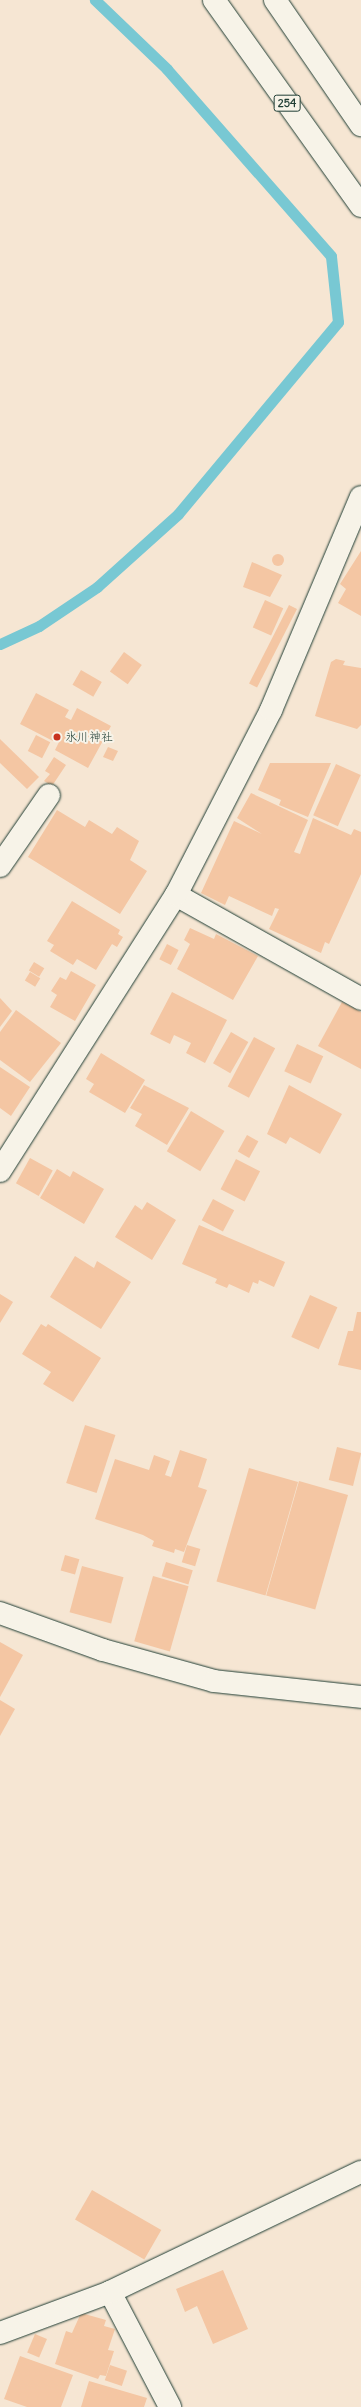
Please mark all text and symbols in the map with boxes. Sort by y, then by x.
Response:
road number: 254 [273,94,301,112]
place label: 氷川神社 [65,730,113,744]
marker: 氷川神社 [52,732,62,742]

